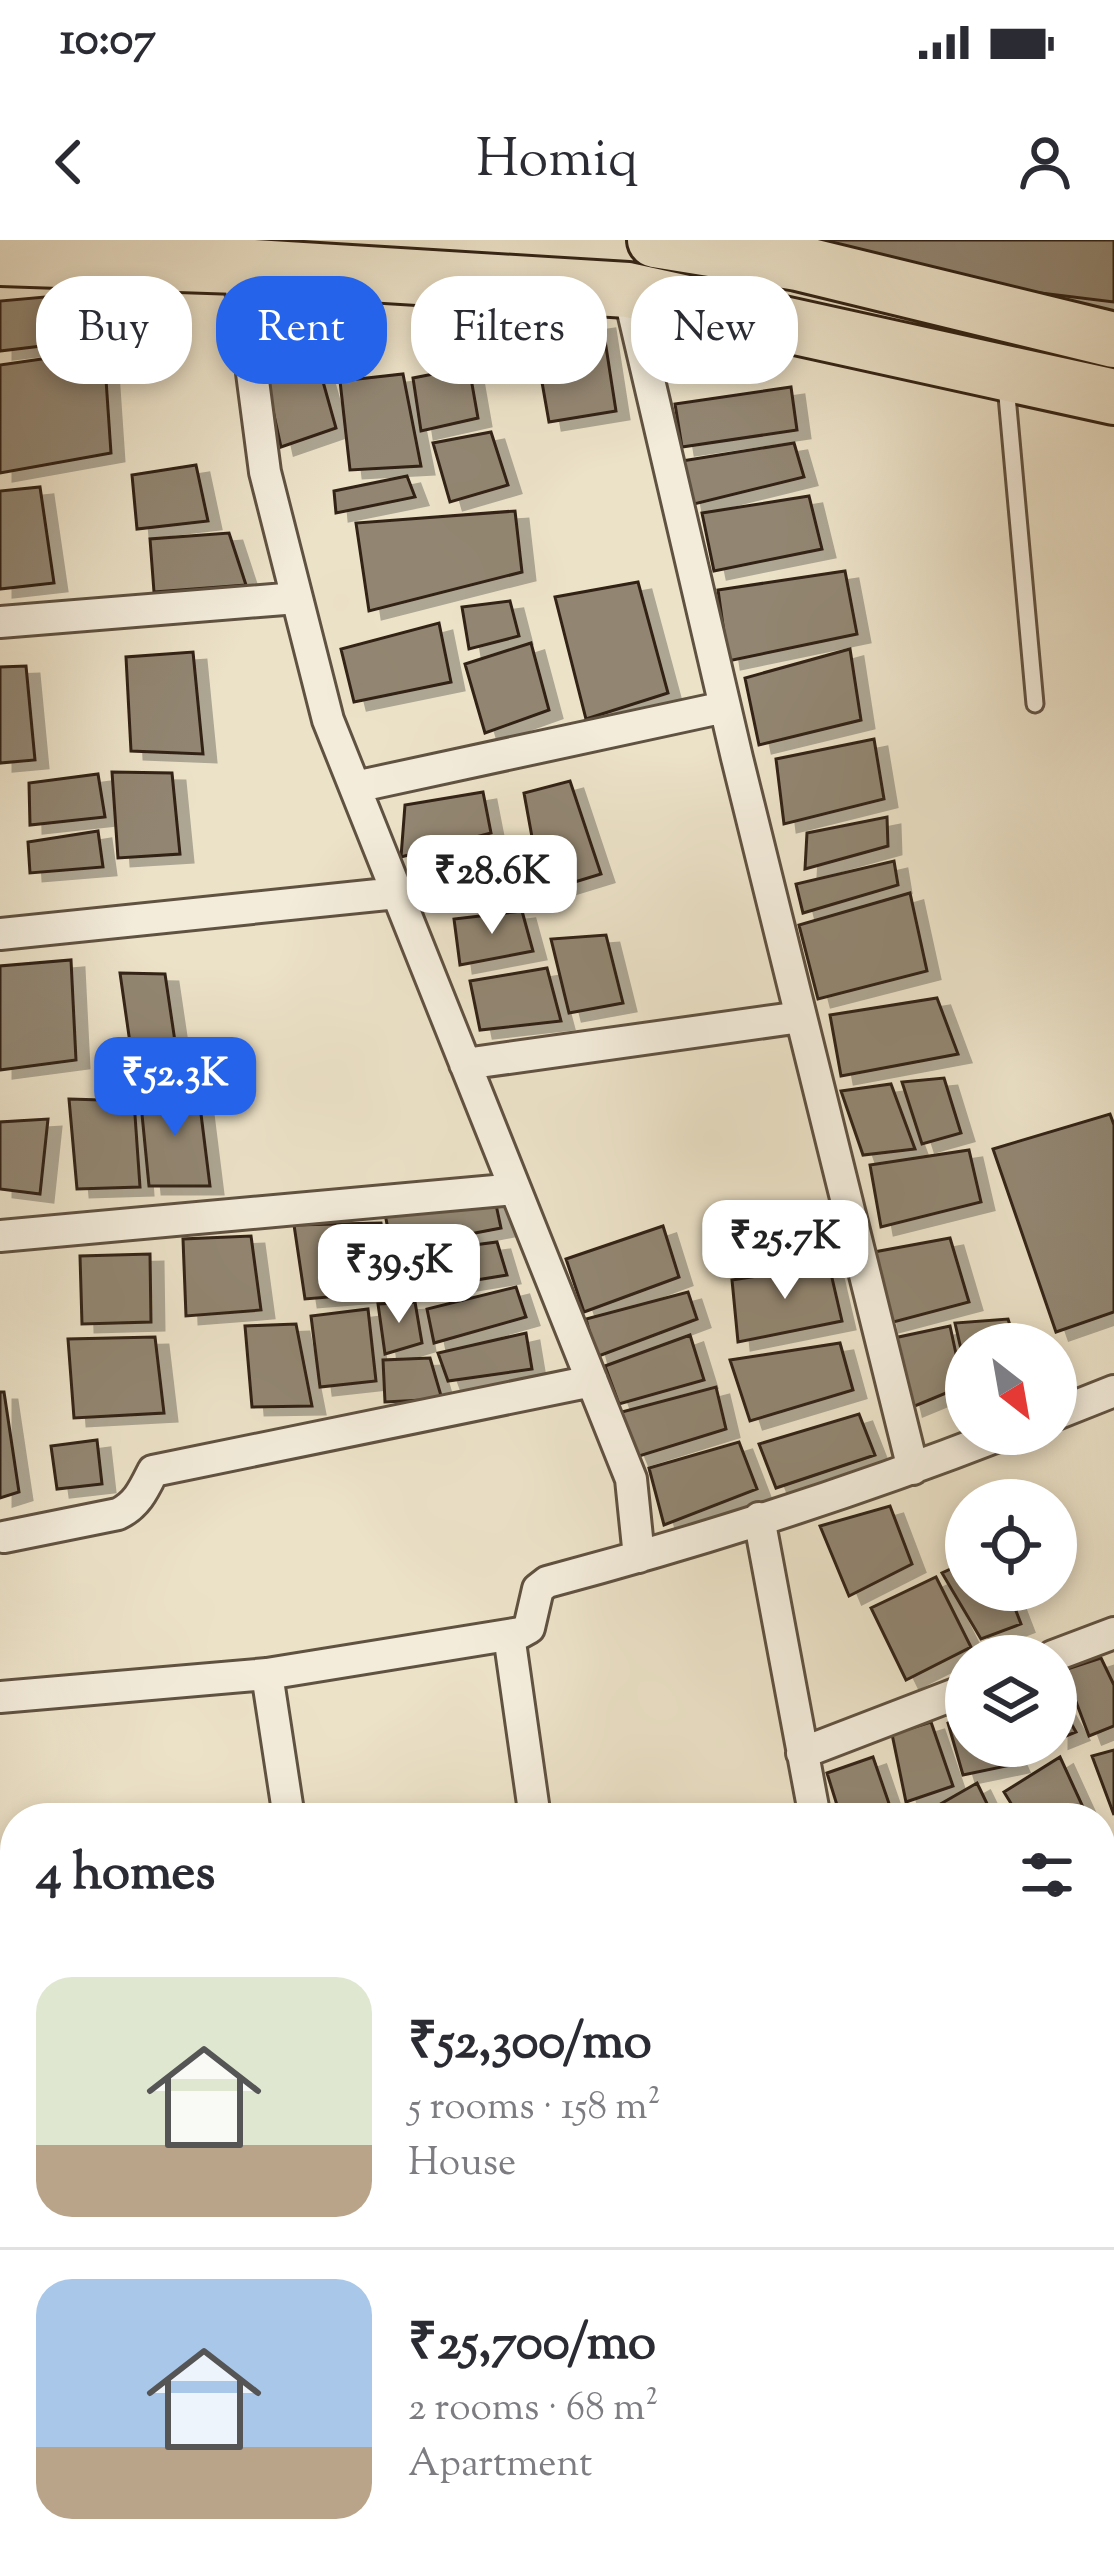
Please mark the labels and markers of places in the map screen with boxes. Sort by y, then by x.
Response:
pin: ₹28.6K [394,835,590,937]
pin: ₹52.3K [77,1037,273,1139]
pin: ₹25.7K [687,1200,883,1302]
pin: ₹39.5K [301,1224,497,1326]

